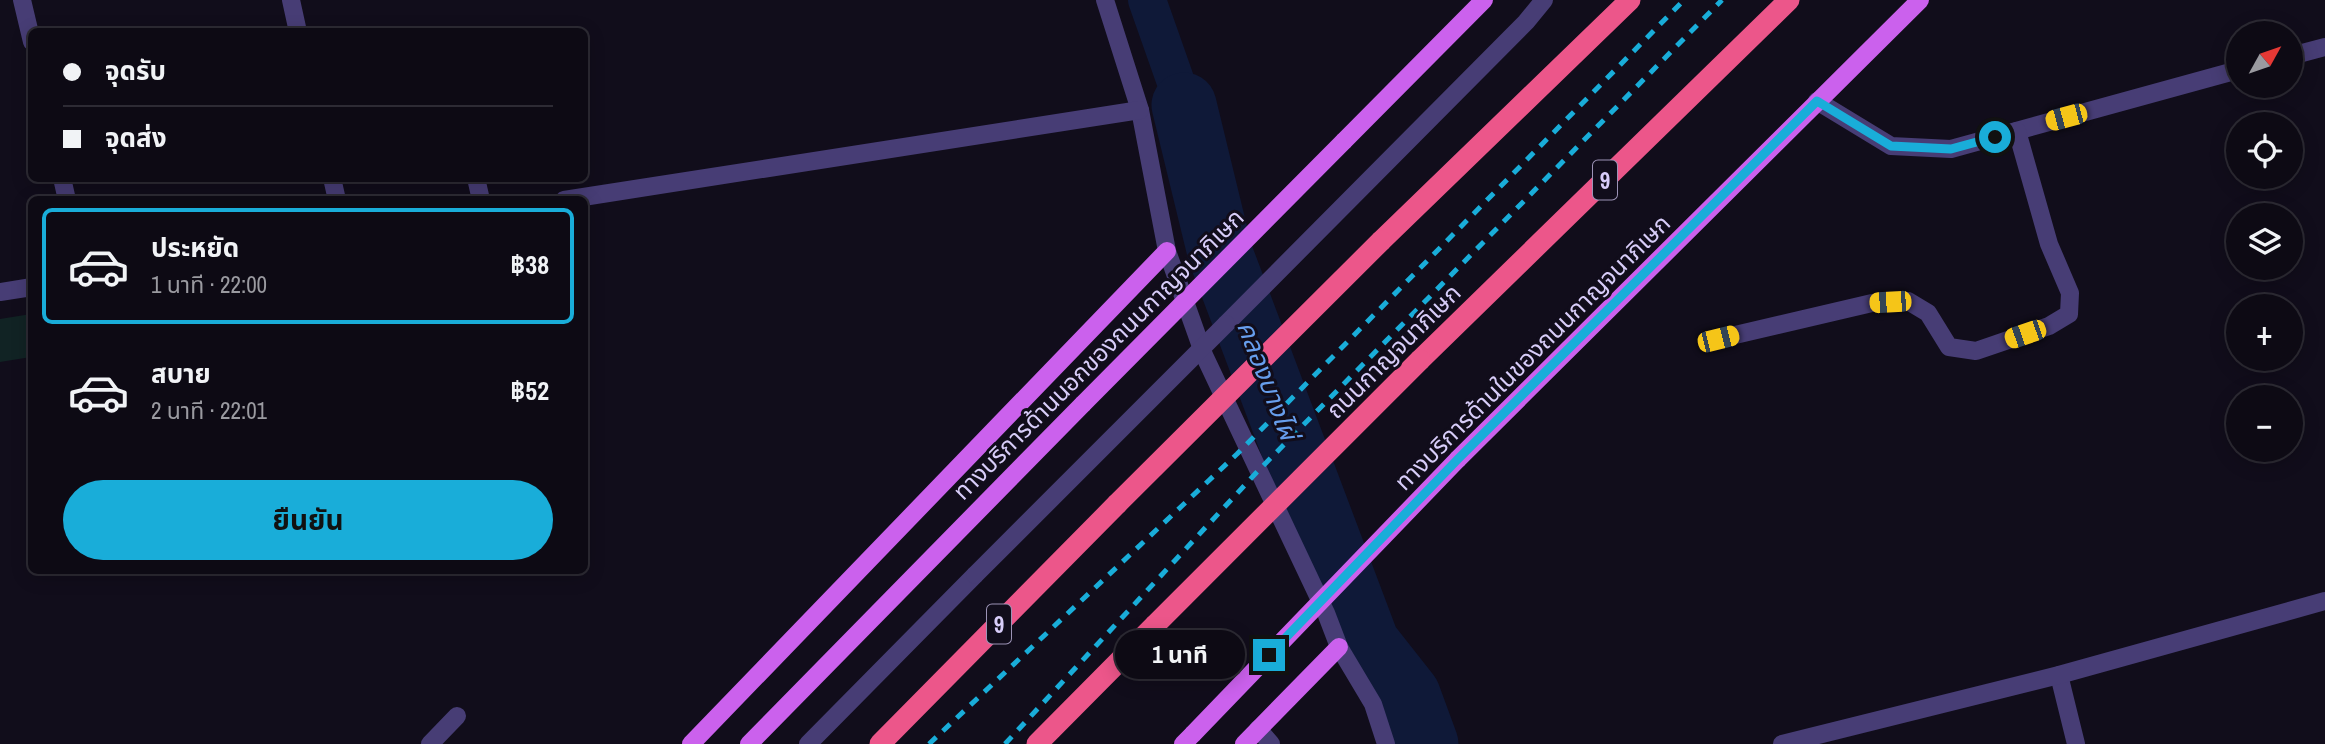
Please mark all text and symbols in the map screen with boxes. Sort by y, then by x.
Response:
north arrow [2226,21,2303,98]
map controls [2226,21,2303,462]
text: จุดรับ [105,53,166,88]
car [2043,101,2090,133]
button: locate [2226,112,2303,189]
text: จุดส่ง [105,120,167,155]
route start [1979,121,2011,153]
road number: 9 [1593,160,1617,200]
street label: ทางบริการด้านนอกของถนนกาญจนาภิเษก [945,201,1251,507]
button: layers [2226,203,2303,280]
street label: ทางบริการด้านในของถนนกาญจนาภิเษก [1387,207,1677,497]
text: ประหยัด [151,230,239,265]
icon: car [67,235,130,298]
text: ฿38 [510,247,549,282]
text: 1 นาที · 22:00 [151,269,267,300]
street label: ถนนกาญจนาภิเษก [1319,277,1467,425]
car [1869,290,1912,314]
button: + [2226,294,2303,371]
water label: คลองบางไผ่ [1229,316,1308,448]
car [2002,317,2049,351]
car [1696,324,1741,354]
text: สบาย [151,356,211,391]
icon: car [67,361,130,424]
text: ฿52 [510,373,549,408]
button: − [2226,385,2303,462]
text: 2 นาที · 22:01 [151,395,267,426]
button: ยืนยัน [63,480,553,560]
road number: 9 [987,604,1011,644]
callout: 1 นาที [1115,630,1244,680]
text: 1 นาที [1152,639,1208,670]
route end [1253,639,1285,671]

